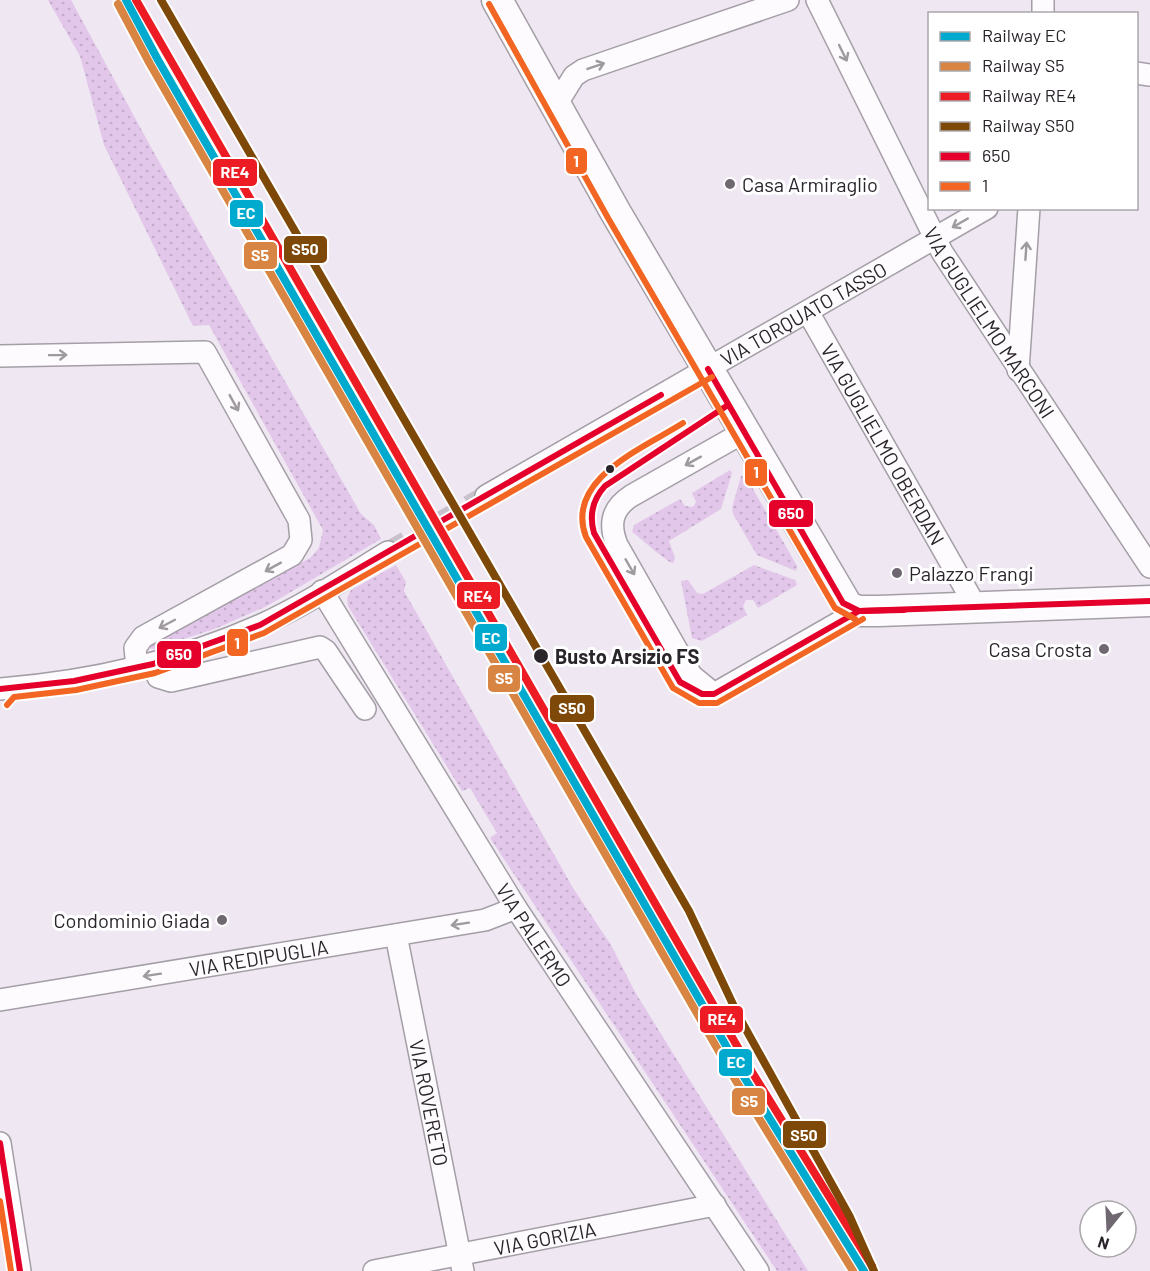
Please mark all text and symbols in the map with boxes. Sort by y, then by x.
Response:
legend [928,12,1138,210]
text: Railway EC [982,24,1067,46]
one-way arrow [838,43,849,61]
text: Railway S5 [982,54,1064,76]
one-way arrow [586,59,605,70]
text: Railway RE4 [982,84,1077,106]
text: Railway S50 [982,114,1075,136]
text: 650 [982,144,1011,166]
line badge: 1 [565,147,588,175]
text: 1 [573,151,579,170]
line badge: RE4 [212,158,258,187]
text: RE4 [221,162,249,181]
place label: Casa Armiraglio [742,172,878,196]
text: 1 [982,174,988,196]
marker: Casa Armiraglio [723,177,737,191]
line badge: EC [229,199,264,228]
text: EC [236,203,256,222]
one-way arrow [952,218,969,230]
street label: VIA GUGLIELMO MARCONI [919,223,1060,422]
line badge: S50 [283,235,328,264]
text: S50 [291,239,319,258]
line badge: S5 [243,241,278,270]
one-way arrow [1020,241,1031,261]
text: S5 [251,245,269,264]
street label: VIA TORQUATO TASSO [716,256,891,371]
street label: VIA GUGLIELMO OBERDAN [816,339,950,549]
one-way arrow [48,349,68,361]
one-way arrow [228,394,240,411]
one-way arrow [685,455,702,467]
line badge: 1 [744,458,768,487]
text: 1 [753,462,759,481]
unlabelled marker [604,463,616,475]
line badge: 650 [768,499,814,528]
text: 650 [778,503,804,522]
one-way arrow [624,558,636,575]
place label: Palazzo Frangi [909,561,1034,585]
one-way arrow [264,562,282,573]
marker: Palazzo Frangi [890,566,904,580]
line badge: RE4 [456,581,501,610]
text: RE4 [464,586,492,605]
one-way arrow [159,618,176,630]
line badge: EC [474,623,508,652]
line badge: 1 [226,628,249,657]
text: EC [481,628,501,647]
text: 1 [234,633,240,652]
place label: Casa Crosta [989,637,1092,661]
line badge: 650 [156,640,202,669]
marker: Casa Crosta [1097,642,1111,656]
text: 650 [166,644,192,663]
place label: Busto Arsizio FS [555,644,699,668]
marker: Busto Arsizio FS [532,647,550,665]
line badge: S5 [487,664,521,693]
text: S5 [495,668,513,687]
line badge: S50 [549,694,595,723]
text: S50 [558,698,586,717]
street label: VIA PALERMO [492,879,577,991]
place label: Condominio Giada [53,908,210,932]
marker: Condominio Giada [215,913,229,927]
one-way arrow [451,919,471,930]
street label: VIA REDIPUGLIA [187,934,330,981]
one-way arrow [143,970,162,981]
line badge: RE4 [699,1005,744,1034]
text: RE4 [708,1009,736,1028]
street label: VIA ROVERETO [405,1037,454,1168]
line badge: EC [718,1048,753,1077]
text: EC [726,1052,746,1071]
line badge: S5 [731,1087,766,1116]
text: S5 [740,1091,758,1110]
line badge: S50 [782,1120,827,1149]
text: S50 [790,1125,818,1144]
north arrow [1078,1199,1138,1259]
street label: VIA GORIZIA [492,1216,598,1260]
text: N [1095,1233,1111,1254]

